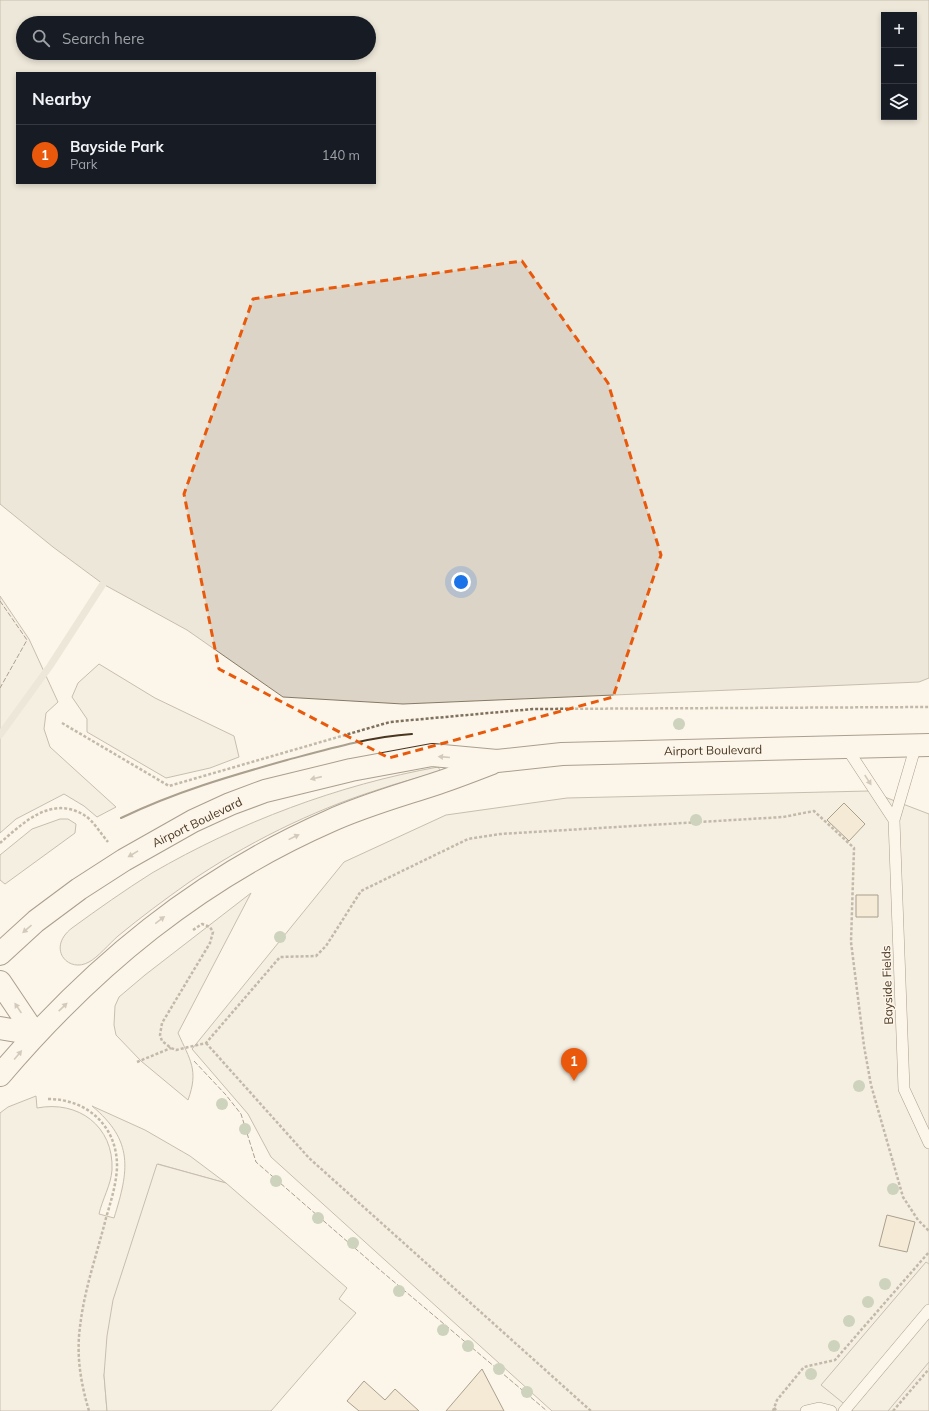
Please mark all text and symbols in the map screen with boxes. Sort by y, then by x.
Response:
map controls [881,12,917,120]
button: + [881,12,917,48]
search box [16,16,376,60]
icon: search [30,27,52,49]
text: Search here [62,29,144,48]
button: − [881,48,917,84]
button: layers [881,84,917,120]
text: Nearby [32,88,91,109]
text: Bayside Park [70,137,164,156]
text: 1 [41,147,49,163]
text: 140 m [322,147,360,163]
text: Park [70,156,97,172]
your location [451,572,471,592]
street label: Airport Boulevard [664,742,762,758]
one-way arrow [438,753,450,760]
one-way arrow [864,774,872,785]
one-way arrow [310,775,322,781]
street label: Airport Boulevard [150,794,244,850]
one-way arrow [288,834,300,841]
one-way arrow [128,850,138,858]
one-way arrow [154,916,165,924]
one-way arrow [22,925,32,934]
street label: Bayside Fields [878,945,896,1025]
one-way arrow [58,1002,68,1011]
one-way arrow [14,1003,22,1013]
pin: 1 [561,1048,587,1081]
one-way arrow [13,1049,22,1060]

